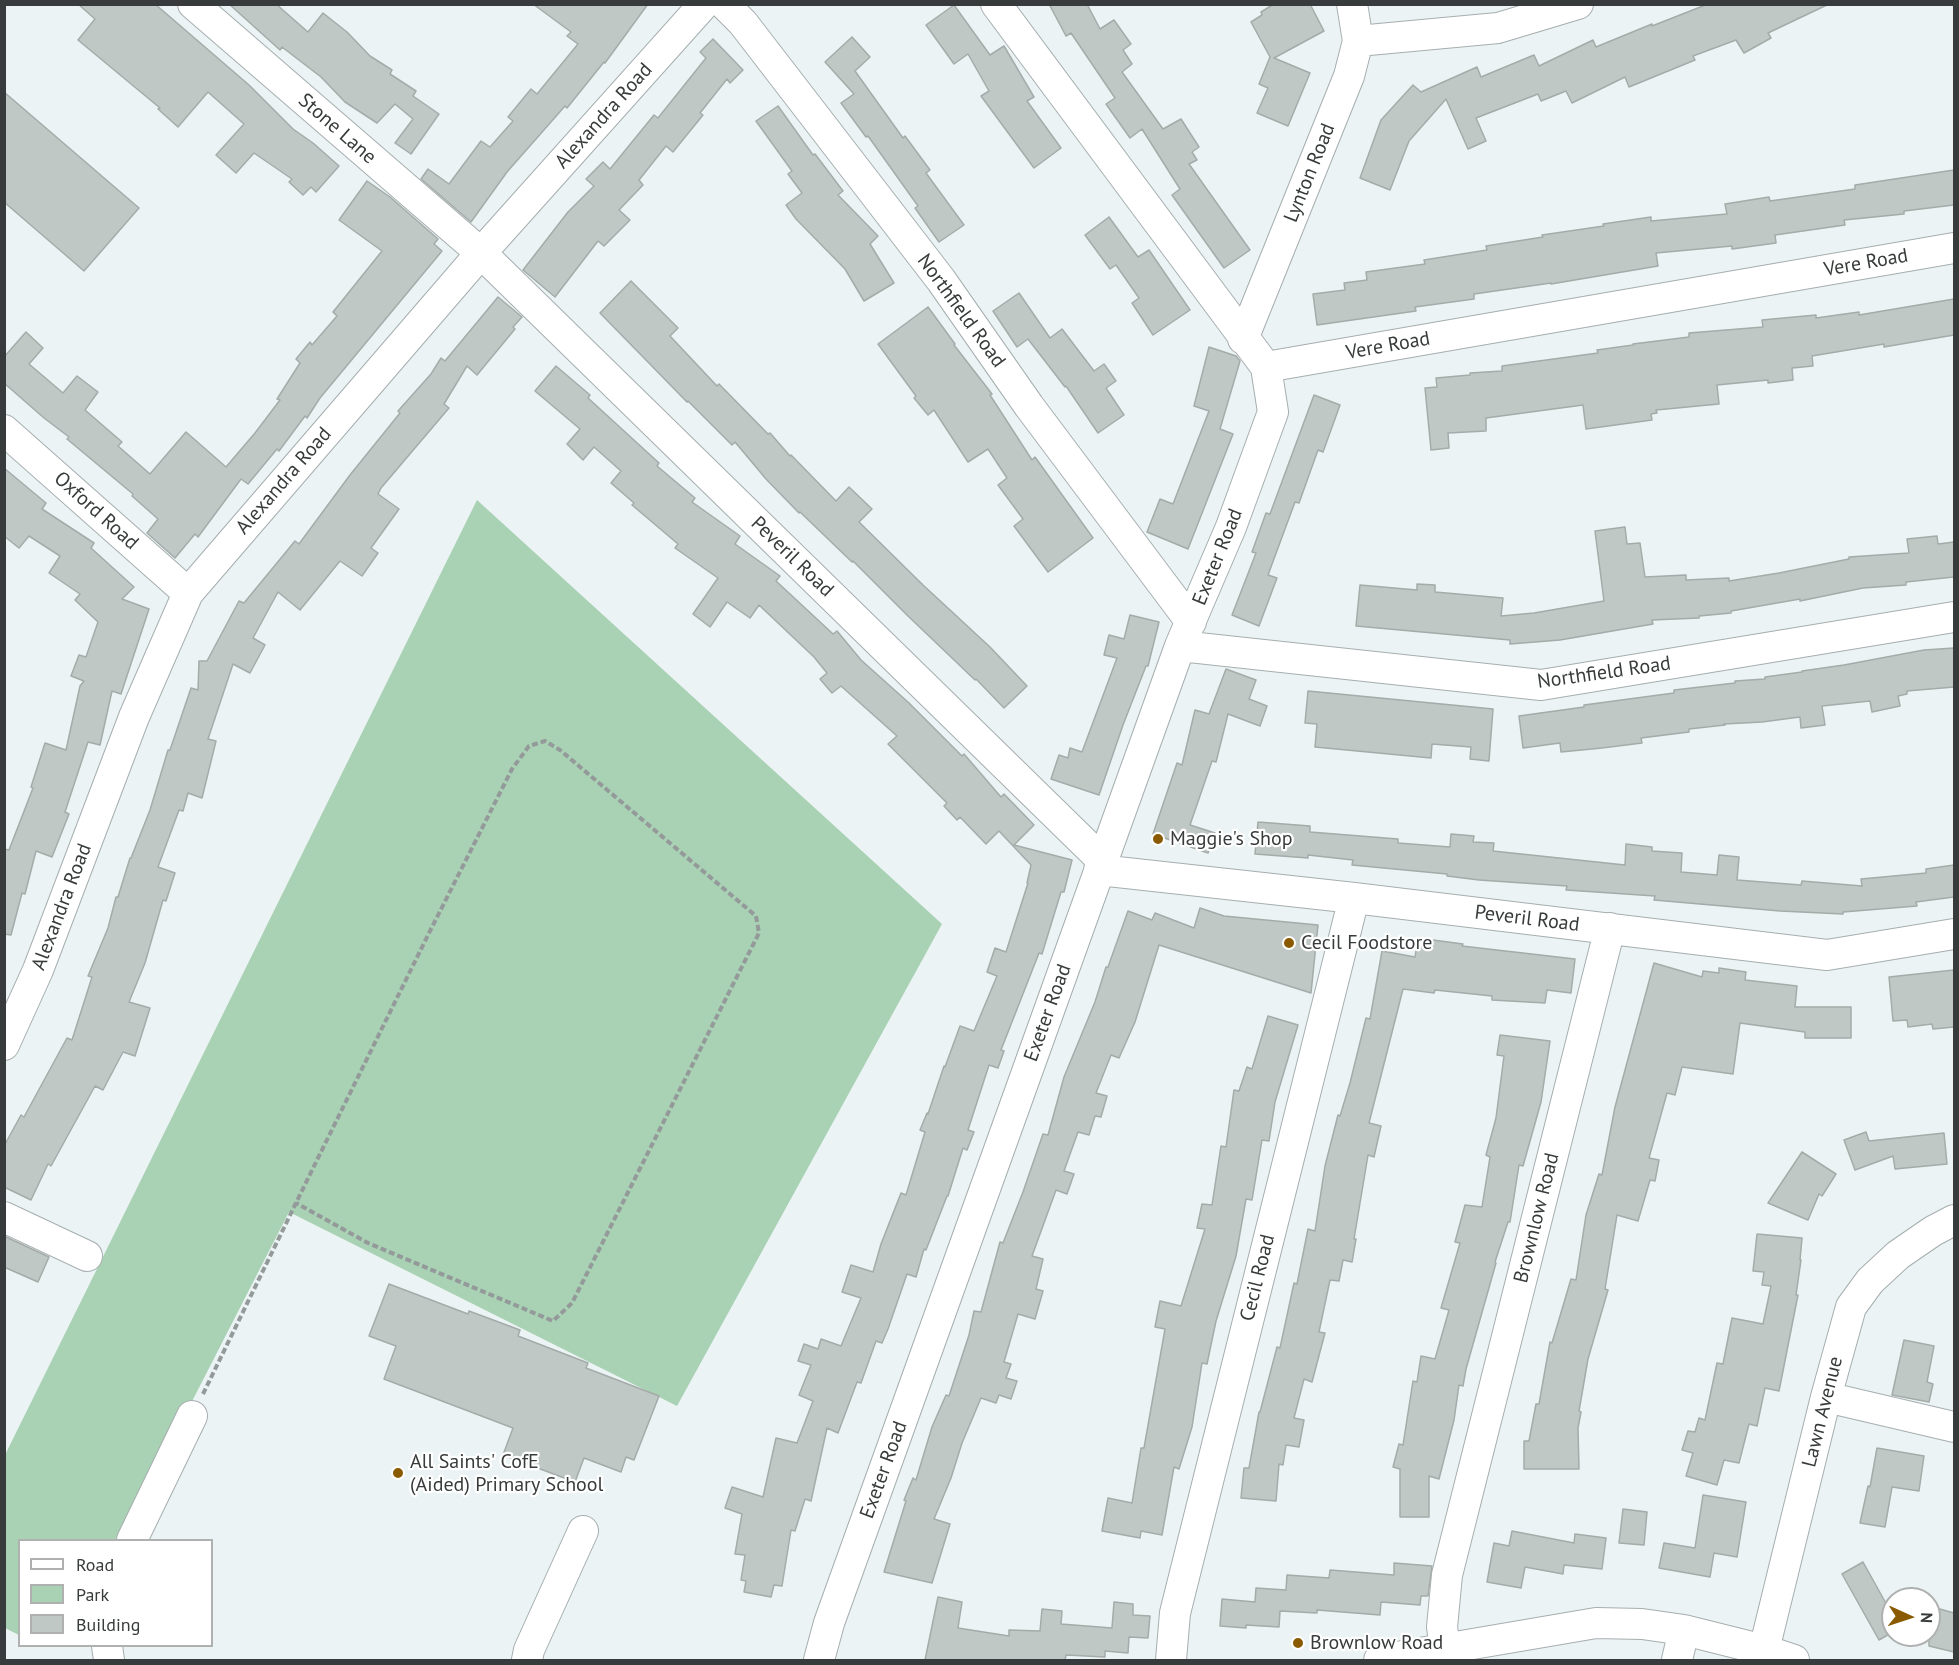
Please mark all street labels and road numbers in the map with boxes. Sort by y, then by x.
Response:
street label: Alexandra Road [550,58,658,174]
street label: Stone Lane [293,89,381,169]
street label: Lynton Road [1279,120,1341,226]
street label: Vere Road [1822,244,1910,282]
street label: Northfield Road [912,250,1010,372]
street label: Vere Road [1344,327,1432,365]
street label: Alexandra Road [231,423,337,539]
street label: Oxford Road [49,467,143,555]
street label: Exeter Road [1188,505,1248,609]
street label: Peveril Road [746,512,838,602]
street label: Northfield Road [1536,652,1672,694]
street label: Alexandra Road [27,840,97,974]
street label: Peveril Road [1473,901,1581,937]
street label: Exeter Road [1019,961,1077,1065]
street label: Brownlow Road [1509,1150,1565,1286]
street label: Cecil Road [1236,1232,1280,1324]
street label: Lawn Avenue [1798,1354,1848,1470]
street label: Exeter Road [855,1418,913,1522]

